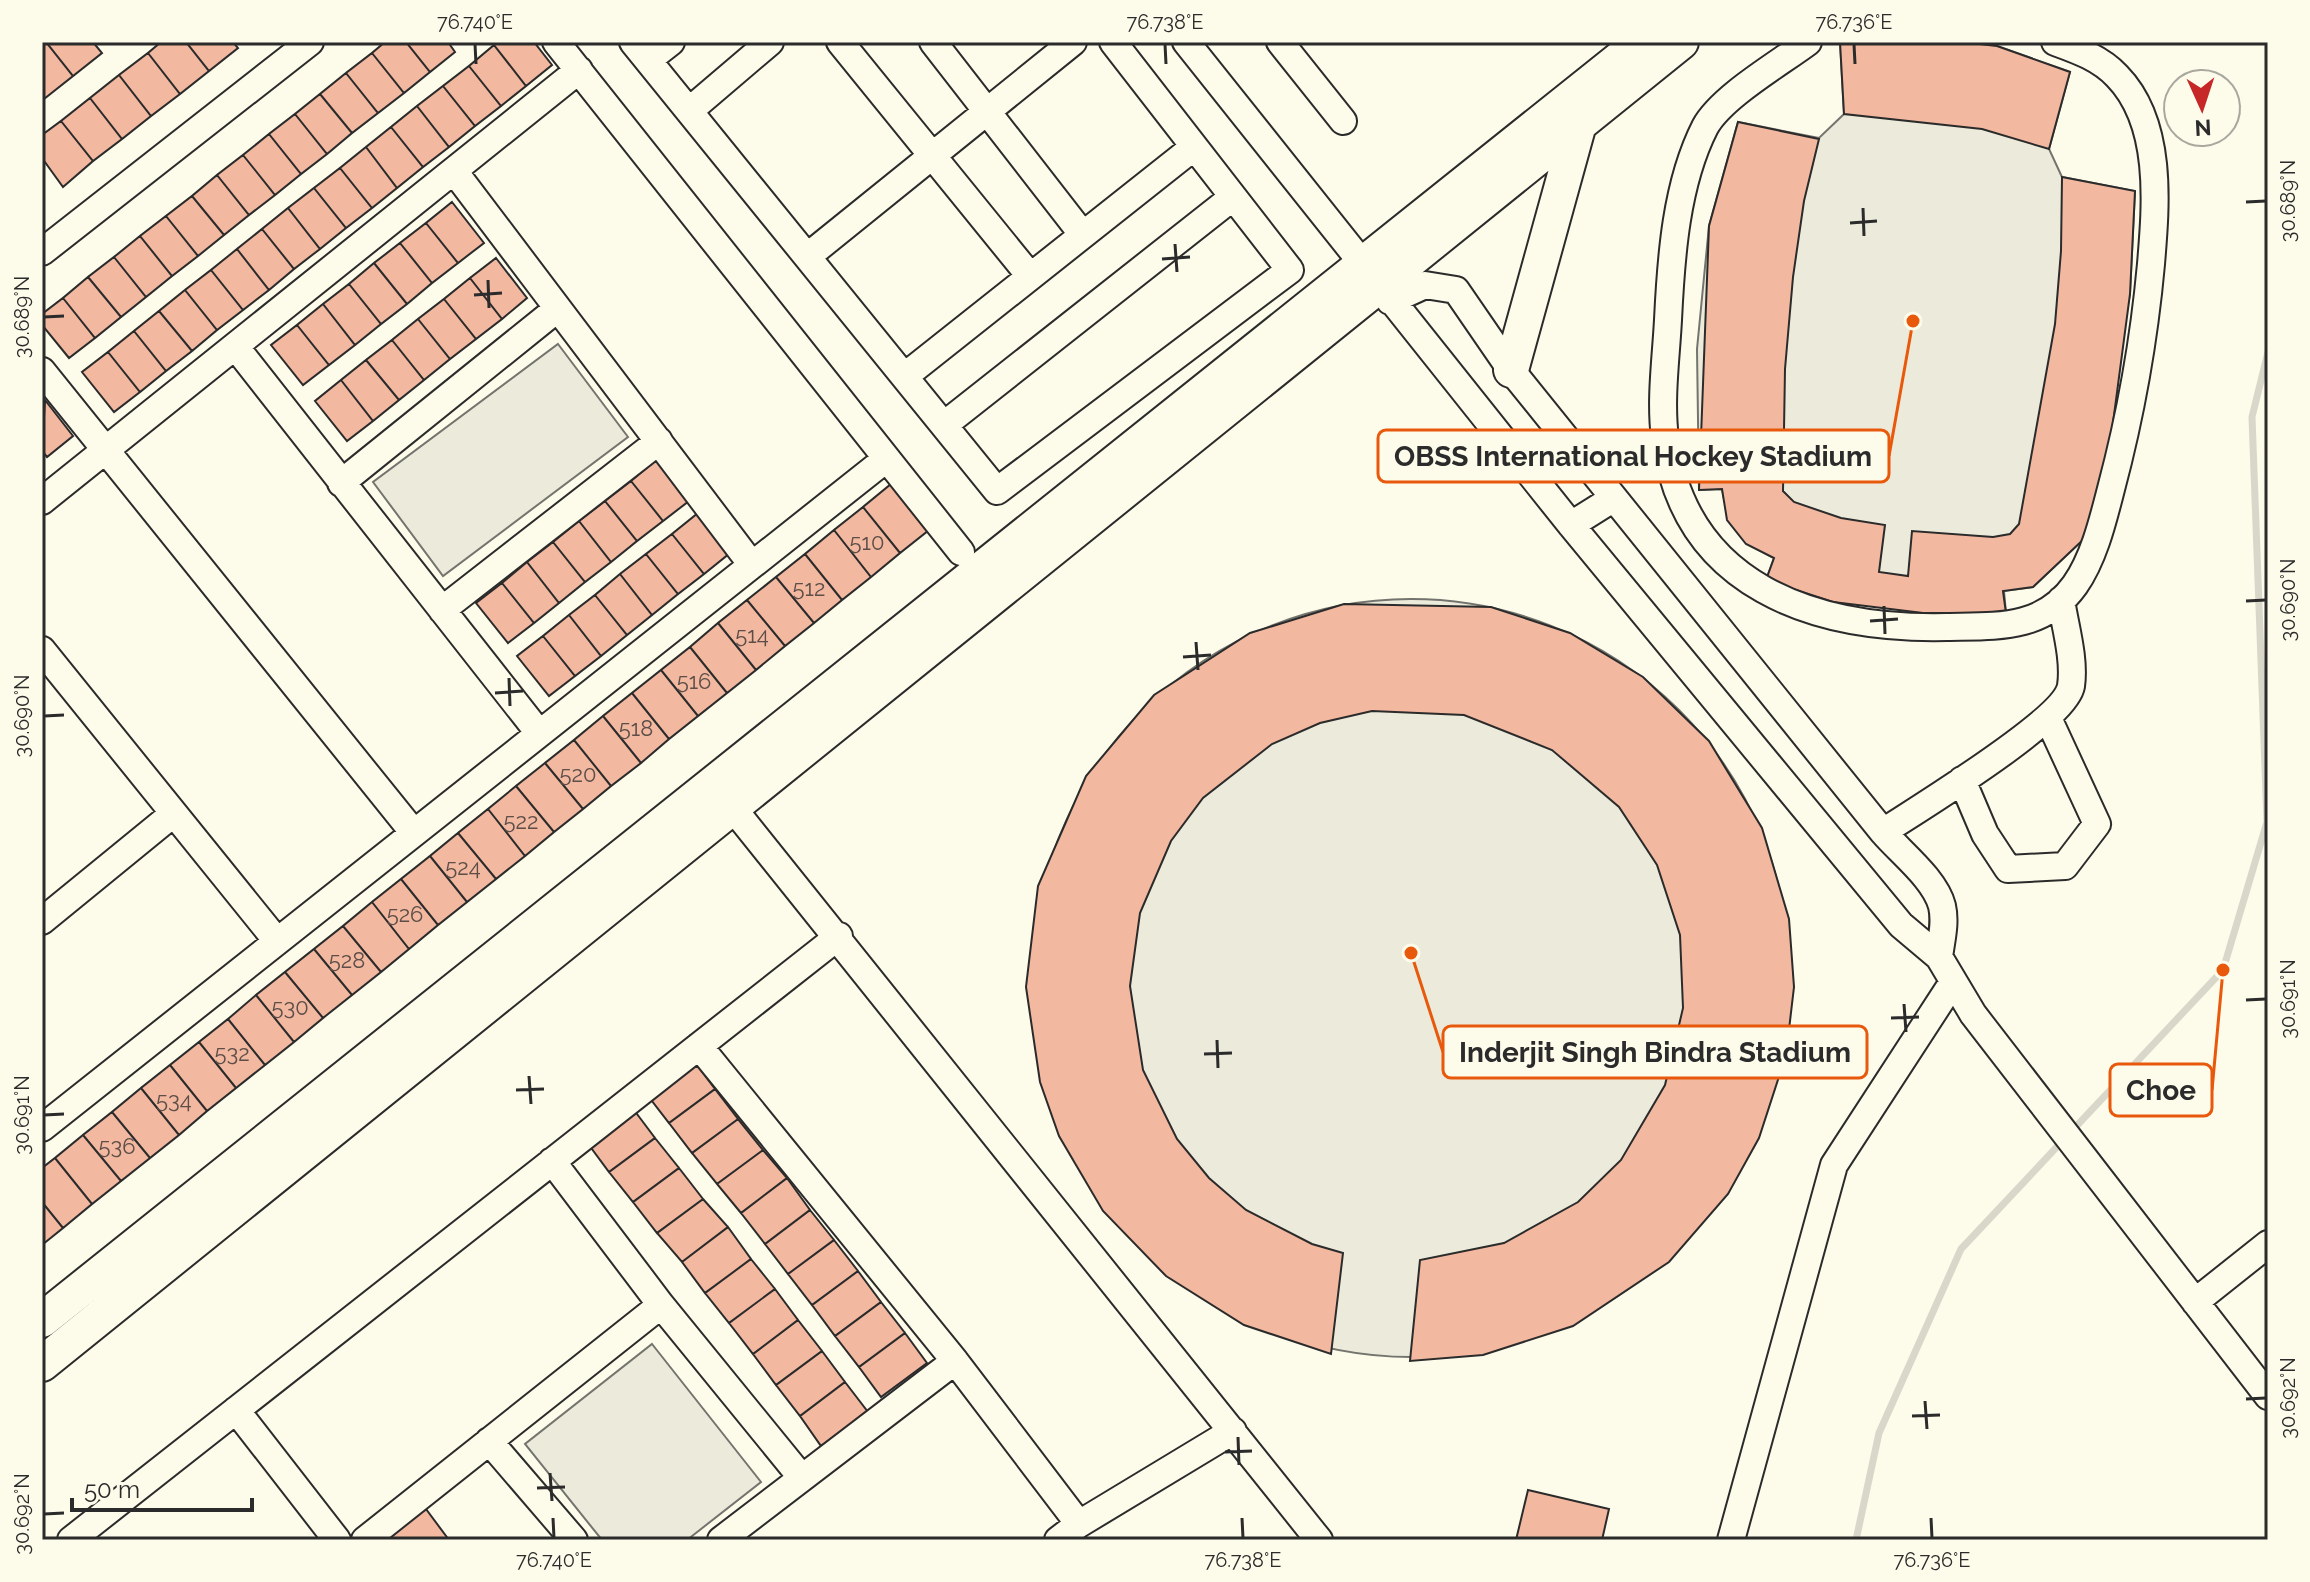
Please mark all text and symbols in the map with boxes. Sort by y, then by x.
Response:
text: 76.740°E [437,10,513,34]
text: 76.738°E [1127,10,1203,34]
text: 76.736°E [1816,10,1892,34]
north arrow [2162,68,2242,148]
text: N [2194,115,2212,141]
text: 30.689°N [2276,160,2300,242]
text: 30.689°N [10,276,34,358]
callout: OBSS International Hockey Stadium [1378,430,1889,482]
text: OBSS International Hockey Stadium [1394,440,1872,473]
house number: 510 [850,529,884,555]
text: 30.690°N [2276,558,2300,642]
house number: 512 [793,575,825,601]
house number: 514 [735,622,769,648]
house number: 516 [677,668,711,694]
text: 30.690°N [10,674,34,758]
house number: 518 [619,715,653,741]
house number: 520 [560,761,596,787]
house number: 522 [504,808,538,834]
house number: 524 [445,854,481,880]
house number: 526 [387,901,423,927]
house number: 528 [329,947,365,973]
text: 30.691°N [2276,959,2300,1039]
house number: 530 [271,994,309,1020]
callout: Inderjit Singh Bindra Stadium [1443,1026,1867,1078]
text: Inderjit Singh Bindra Stadium [1459,1036,1851,1069]
house number: 532 [214,1040,250,1066]
callout: Choe [2110,1064,2212,1116]
text: Choe [2126,1074,2196,1107]
text: 30.691°N [10,1075,34,1155]
house number: 534 [156,1087,192,1113]
house number: 536 [98,1133,136,1159]
text: 30.692°N [2276,1357,2300,1439]
scale bar [72,1462,252,1512]
text: 30.692°N [10,1473,34,1555]
text: 50 m [84,1475,140,1504]
text: 76.740°E [516,1548,592,1572]
text: 76.738°E [1205,1548,1281,1572]
text: 76.736°E [1894,1548,1970,1572]

